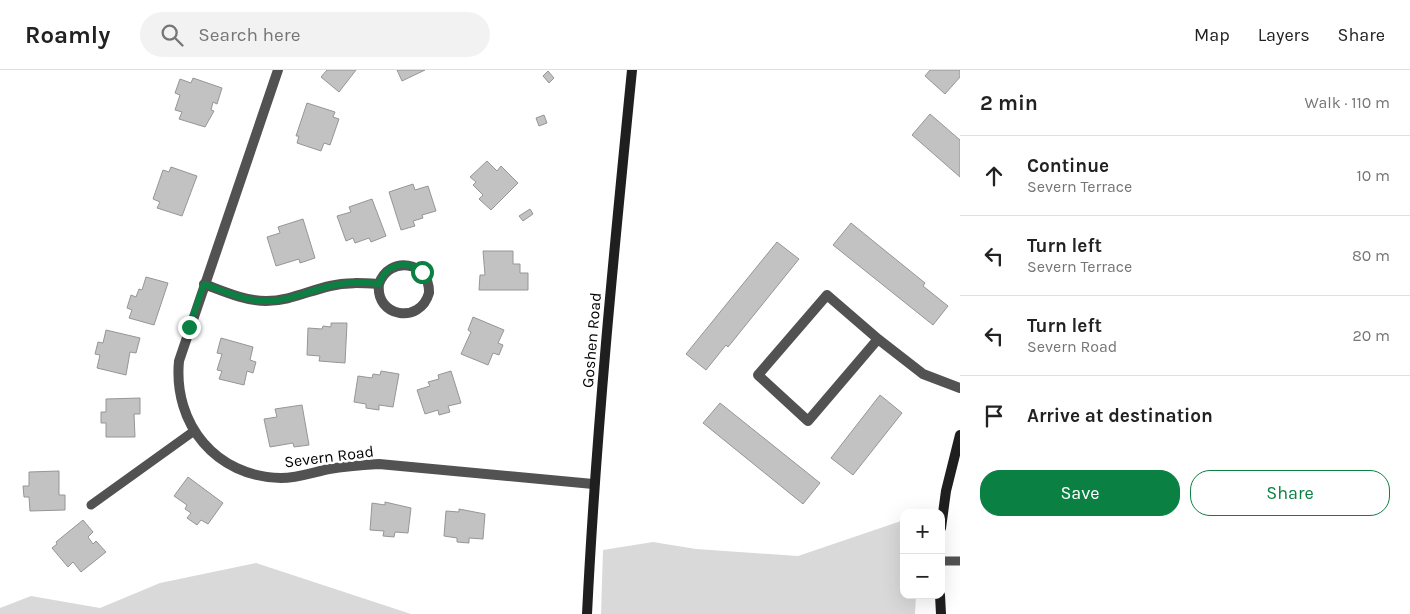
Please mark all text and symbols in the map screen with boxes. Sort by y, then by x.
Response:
search box [140,12,490,57]
text: Roamly [25,21,110,49]
icon: search [158,21,186,49]
text: Search here [198,24,300,46]
text: Map [1194,24,1230,46]
text: Layers [1258,24,1310,46]
text: Share [1338,24,1385,46]
text: 2 min [980,91,1038,115]
text: Walk · 110 m [1305,93,1390,112]
text: Continue [1027,155,1109,177]
icon: ahead [980,162,1008,190]
text: 10 m [1356,166,1390,185]
text: Severn Terrace [1027,177,1132,196]
text: Turn left [1027,235,1102,257]
icon: left [980,242,1008,270]
text: 80 m [1352,246,1390,265]
text: Severn Terrace [1027,257,1132,276]
route start [411,261,434,284]
street label: Goshen Road [578,292,605,389]
text: Turn left [1027,315,1102,337]
route end [178,316,201,339]
icon: left [980,322,1008,350]
text: 20 m [1352,326,1390,345]
text: Severn Road [1027,337,1117,356]
icon: arrive [980,402,1008,430]
text: Arrive at destination [1027,405,1213,427]
street label: Severn Road [283,442,375,471]
button: Save [980,470,1180,516]
button: Share [1190,470,1390,516]
map controls [900,509,945,599]
button: + [900,509,945,554]
button: − [900,554,945,599]

